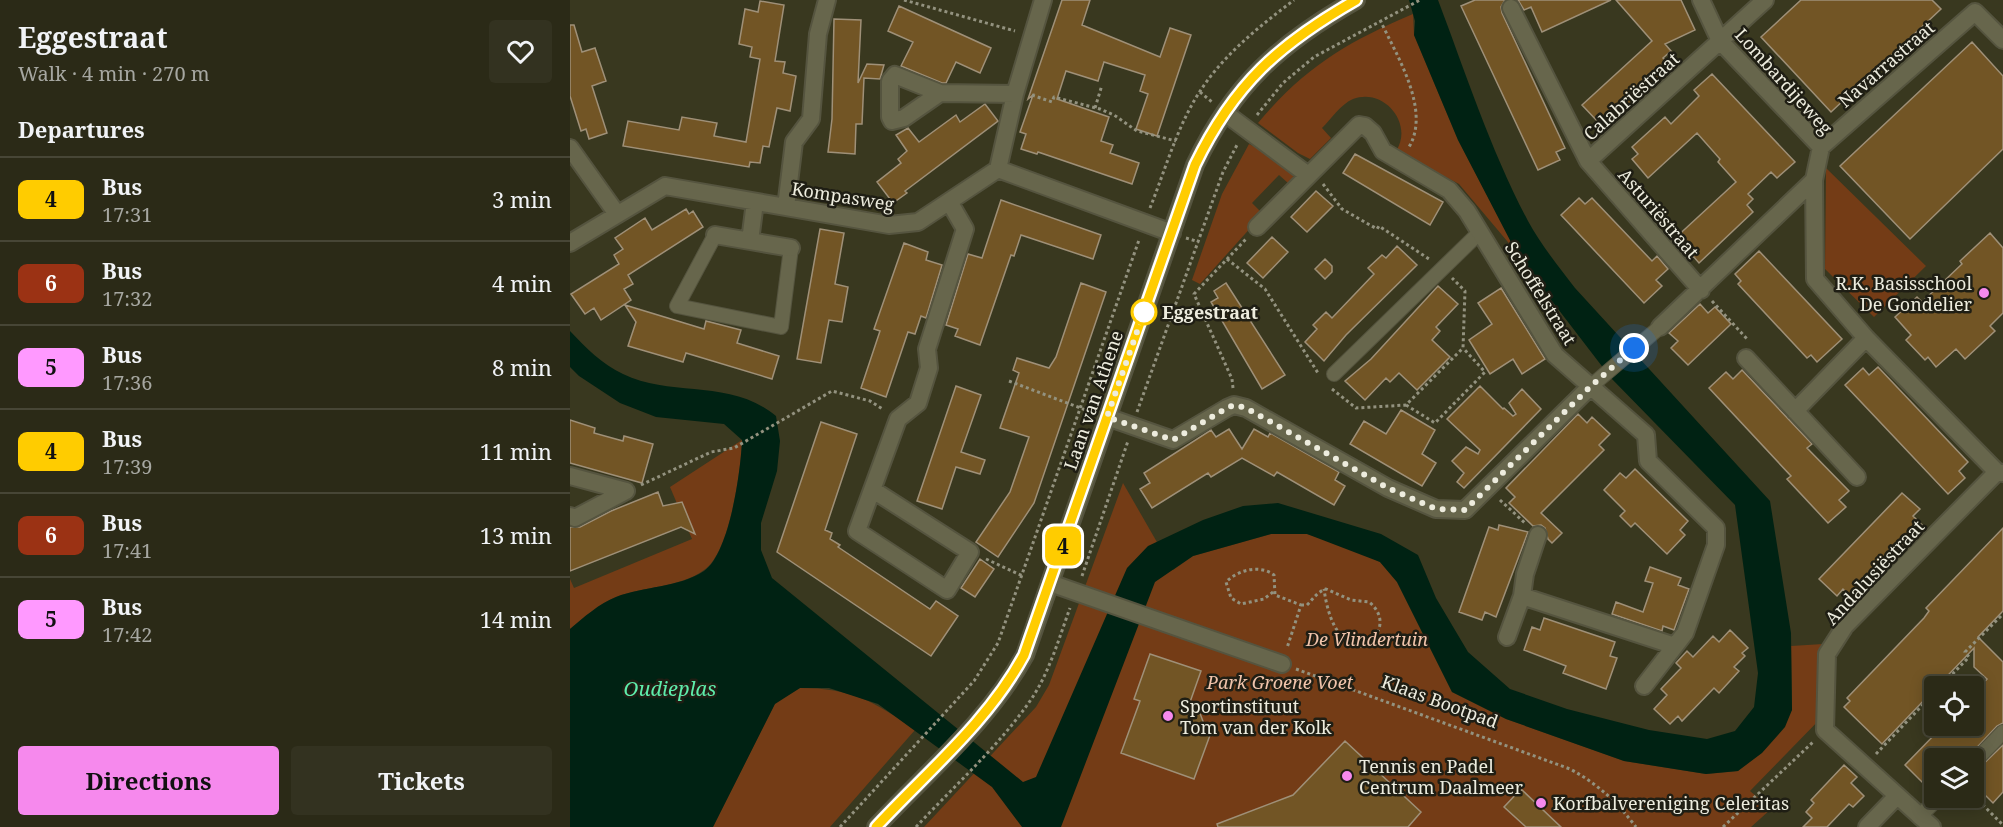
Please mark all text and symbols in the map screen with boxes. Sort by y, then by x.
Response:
street label: Navarrastraat [1833,15,1939,113]
text: Eggestraat [18,18,168,56]
button: heart [489,20,552,83]
street label: Lombardijeweg [1730,23,1838,139]
street label: Calabriëstraat [1578,47,1684,145]
text: Walk · 4 min · 270 m [18,60,210,87]
text: Departures [18,114,145,144]
street label: Asturiëstraat [1613,163,1705,263]
text: Bus [102,171,142,201]
street label: Kompasweg [790,176,896,216]
text: 3 min [492,184,552,214]
text: 4 [45,185,57,213]
text: 17:31 [102,201,152,228]
street label: Schoffelstraat [1500,237,1582,349]
text: Bus [102,255,142,285]
text: 4 min [492,268,552,298]
text: 6 [45,269,57,297]
place label: R.K. Basisschool De Gondelier [1835,271,1973,316]
text: 17:32 [102,285,152,312]
marker: R.K. Basisschool De Gondelier [1977,286,1991,300]
marker: Eggestraat [1131,299,1157,325]
place label: Eggestraat [1162,300,1258,324]
street label: Laan van Athene [1058,327,1128,473]
your location [1619,333,1649,363]
text: Bus [102,339,142,369]
text: 8 min [492,352,552,382]
text: 5 [45,353,57,381]
text: 17:36 [102,369,152,396]
text: Bus [102,423,142,453]
text: 11 min [480,436,552,466]
text: 4 [45,437,57,465]
text: 17:39 [102,453,152,480]
text: Bus [102,507,142,537]
street label: Andalusiëstraat [1819,514,1929,630]
text: 13 min [480,520,552,550]
text: 6 [45,521,57,549]
line badge: 4 [1044,526,1082,566]
text: 4 [1057,532,1069,560]
text: 17:41 [102,537,152,564]
text: Bus [102,591,142,621]
text: 14 min [480,604,552,634]
text: 5 [45,605,57,633]
text: 17:42 [102,621,152,648]
park label: De Vlindertuin [1305,627,1428,651]
street label: Klaas Bootpad [1378,669,1502,733]
park label: Park Groene Voet [1206,670,1354,694]
water label: Oudieplas [624,675,716,702]
map controls [1924,676,1984,808]
button: locate [1924,676,1984,736]
place label: Sportinstituut Tom van der Kolk [1180,694,1332,739]
marker: Sportinstituut Tom van der Kolk [1161,709,1175,723]
button: Directions [18,746,279,815]
button: Tickets [291,746,552,815]
button: layers [1924,748,1984,808]
place label: Tennis en Padel Centrum Daalmeer [1359,754,1523,799]
marker: Tennis en Padel Centrum Daalmeer [1340,769,1354,783]
place label: Korfbalvereniging Celeritas [1553,791,1789,815]
marker: Korfbalvereniging Celeritas [1534,796,1548,810]

